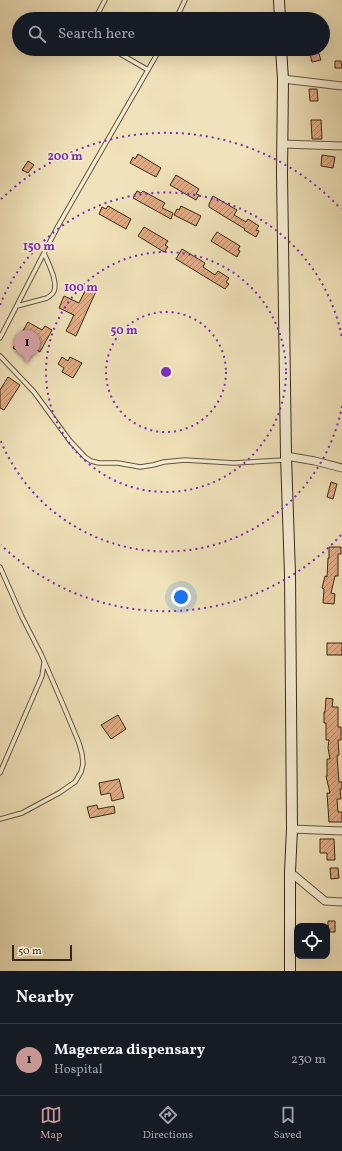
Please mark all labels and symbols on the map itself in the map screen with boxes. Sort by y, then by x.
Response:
text: 200 m [47,149,83,165]
text: 150 m [23,239,55,255]
text: 100 m [64,280,98,296]
text: 50 m [110,323,138,339]
pin: 1 [14,330,40,363]
centre of rings [159,365,173,379]
your location [171,587,191,607]
scale bar [12,943,72,962]

